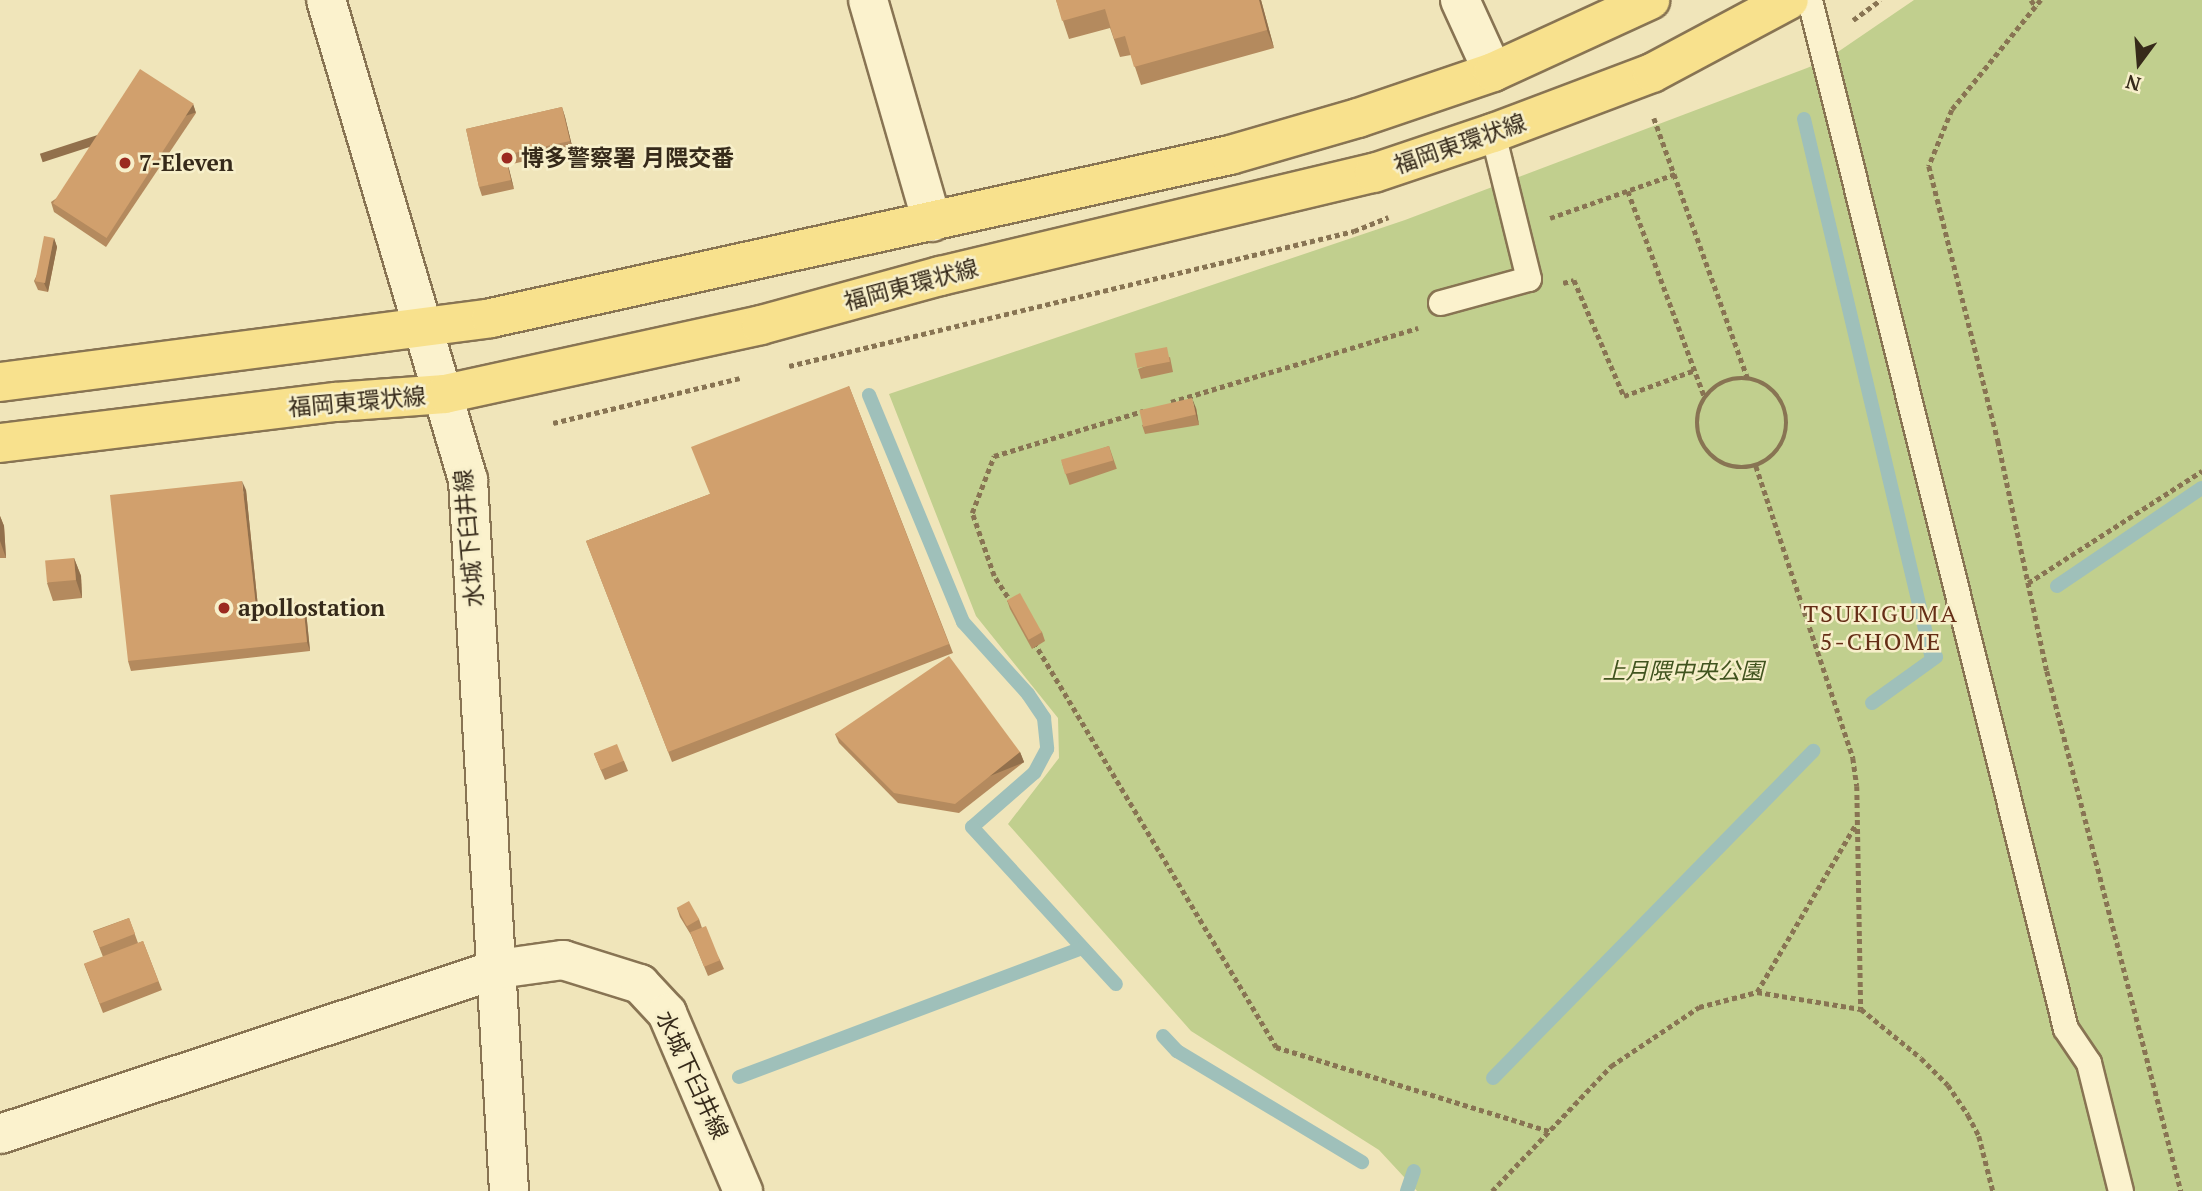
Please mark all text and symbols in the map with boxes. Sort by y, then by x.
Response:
north arrow [2104,28,2174,98]
text: N [2123,70,2143,98]
street label: 福岡東環状線 [1390,108,1530,180]
place label: 博多警察署 月隈交番 [521,144,734,172]
place label: 7-Eleven [139,149,234,177]
marker: 博多警察署 月隈交番 [499,150,515,166]
marker: 7-Eleven [117,155,133,171]
street label: 福岡東環状線 [841,254,981,316]
street label: 福岡東環状線 [287,382,427,422]
street label: 水城下臼井線 [449,468,489,608]
place label: apollostation [238,594,385,622]
marker: apollostation [216,600,232,616]
district label: TSUKIGUMA 5-CHOME [1804,600,1958,656]
park label: 上月隈中央公園 [1603,657,1763,685]
street label: 水城下臼井線 [650,1007,734,1143]

